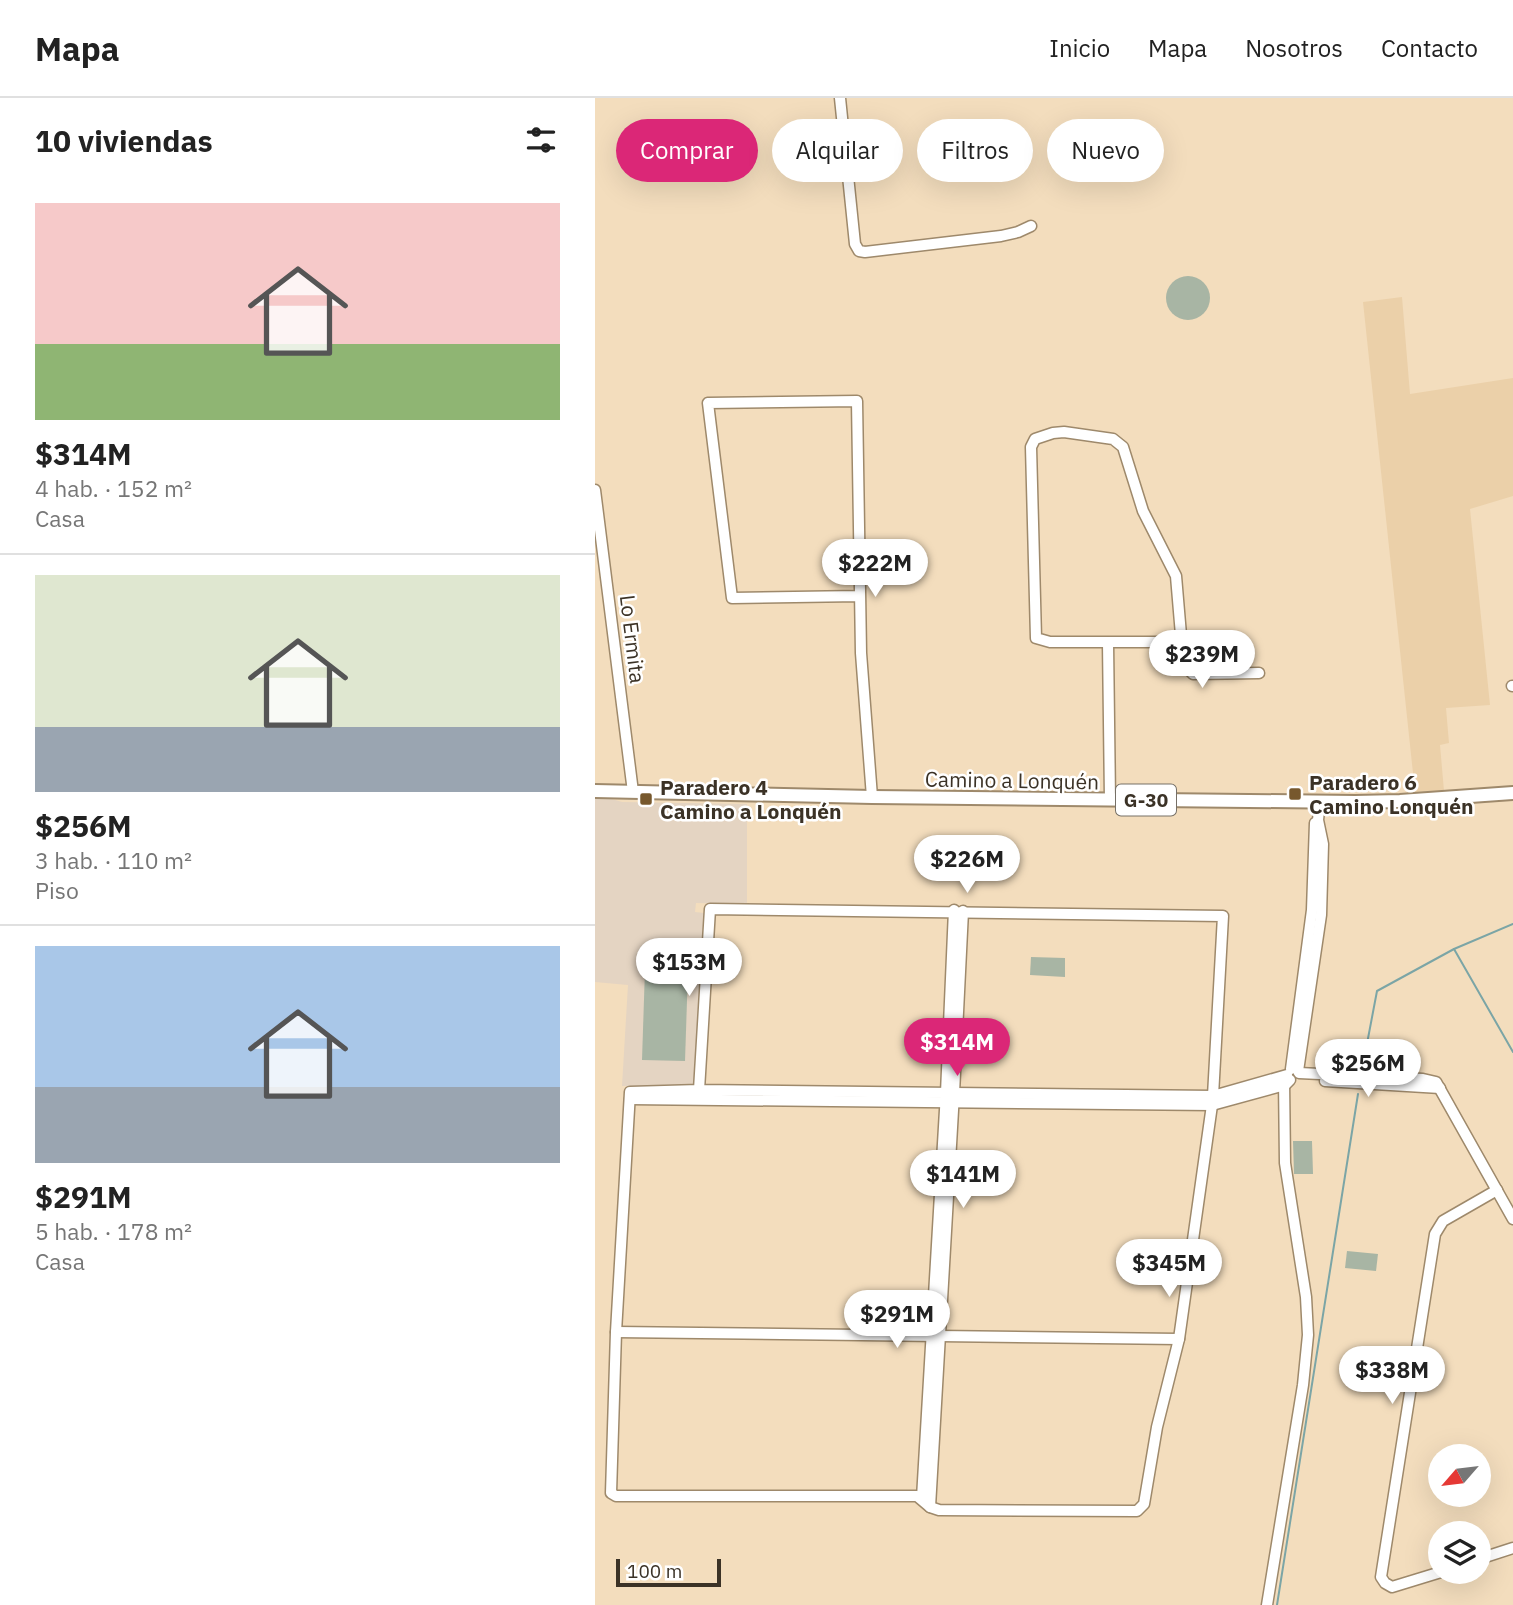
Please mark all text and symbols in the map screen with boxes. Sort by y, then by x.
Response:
text: Mapa [35,27,120,70]
text: Inicio [1049,32,1110,64]
text: Mapa [1148,32,1207,64]
text: Nosotros [1245,32,1343,64]
text: Contacto [1381,32,1478,64]
chip: Comprar [616,119,758,182]
chip: Alquilar [772,119,903,182]
chip: Filtros [917,119,1033,182]
chip: Nuevo [1047,119,1164,182]
text: 10 viviendas [35,121,213,160]
icon: filters [522,121,560,159]
icon: home [235,248,361,374]
text: $314M [35,434,132,473]
text: 4 hab. · 152 m² [35,473,192,503]
text: Casa [35,503,85,533]
pin: $222M [826,540,924,599]
text: $222M [838,547,912,577]
street label: Lo Ermita [614,593,652,685]
icon: home [235,620,361,746]
pin: $239M [1153,630,1251,690]
text: $239M [1165,638,1239,668]
street label: Camino a Lonquén [925,764,1099,796]
place label: Paradero 6 Camino Lonquén [1309,768,1474,820]
place label: Paradero 4 Camino a Lonquén [660,773,842,825]
road number: G-30 [1116,785,1176,816]
marker: Paradero 6 Camino Lonquén [1287,786,1303,802]
marker: Paradero 4 Camino a Lonquén [638,791,654,807]
text: $256M [35,806,132,845]
pin: $226M [918,836,1016,895]
text: $226M [930,843,1004,873]
text: 3 hab. · 110 m² [35,845,192,875]
text: Piso [35,875,79,905]
pin: $153M [640,939,738,998]
text: $153M [652,946,726,976]
icon: home [235,991,361,1117]
pin: $314M [908,1018,1006,1078]
text: $314M [920,1026,994,1056]
pin: $256M [1319,1040,1417,1099]
text: $256M [1331,1047,1405,1077]
pin: $141M [914,1150,1012,1210]
text: $141M [926,1158,1000,1188]
text: $291M [35,1177,132,1216]
text: 5 hab. · 178 m² [35,1216,192,1246]
pin: $345M [1120,1240,1218,1299]
text: Casa [35,1246,85,1276]
text: $345M [1132,1247,1206,1277]
pin: $291M [848,1290,946,1350]
text: $291M [860,1298,934,1328]
pin: $338M [1343,1346,1441,1406]
text: $338M [1355,1354,1429,1384]
north arrow [1428,1444,1491,1507]
map controls [1428,1444,1491,1584]
button: layers [1428,1521,1491,1584]
scale bar [616,1556,721,1588]
text: 100 m [627,1559,682,1583]

